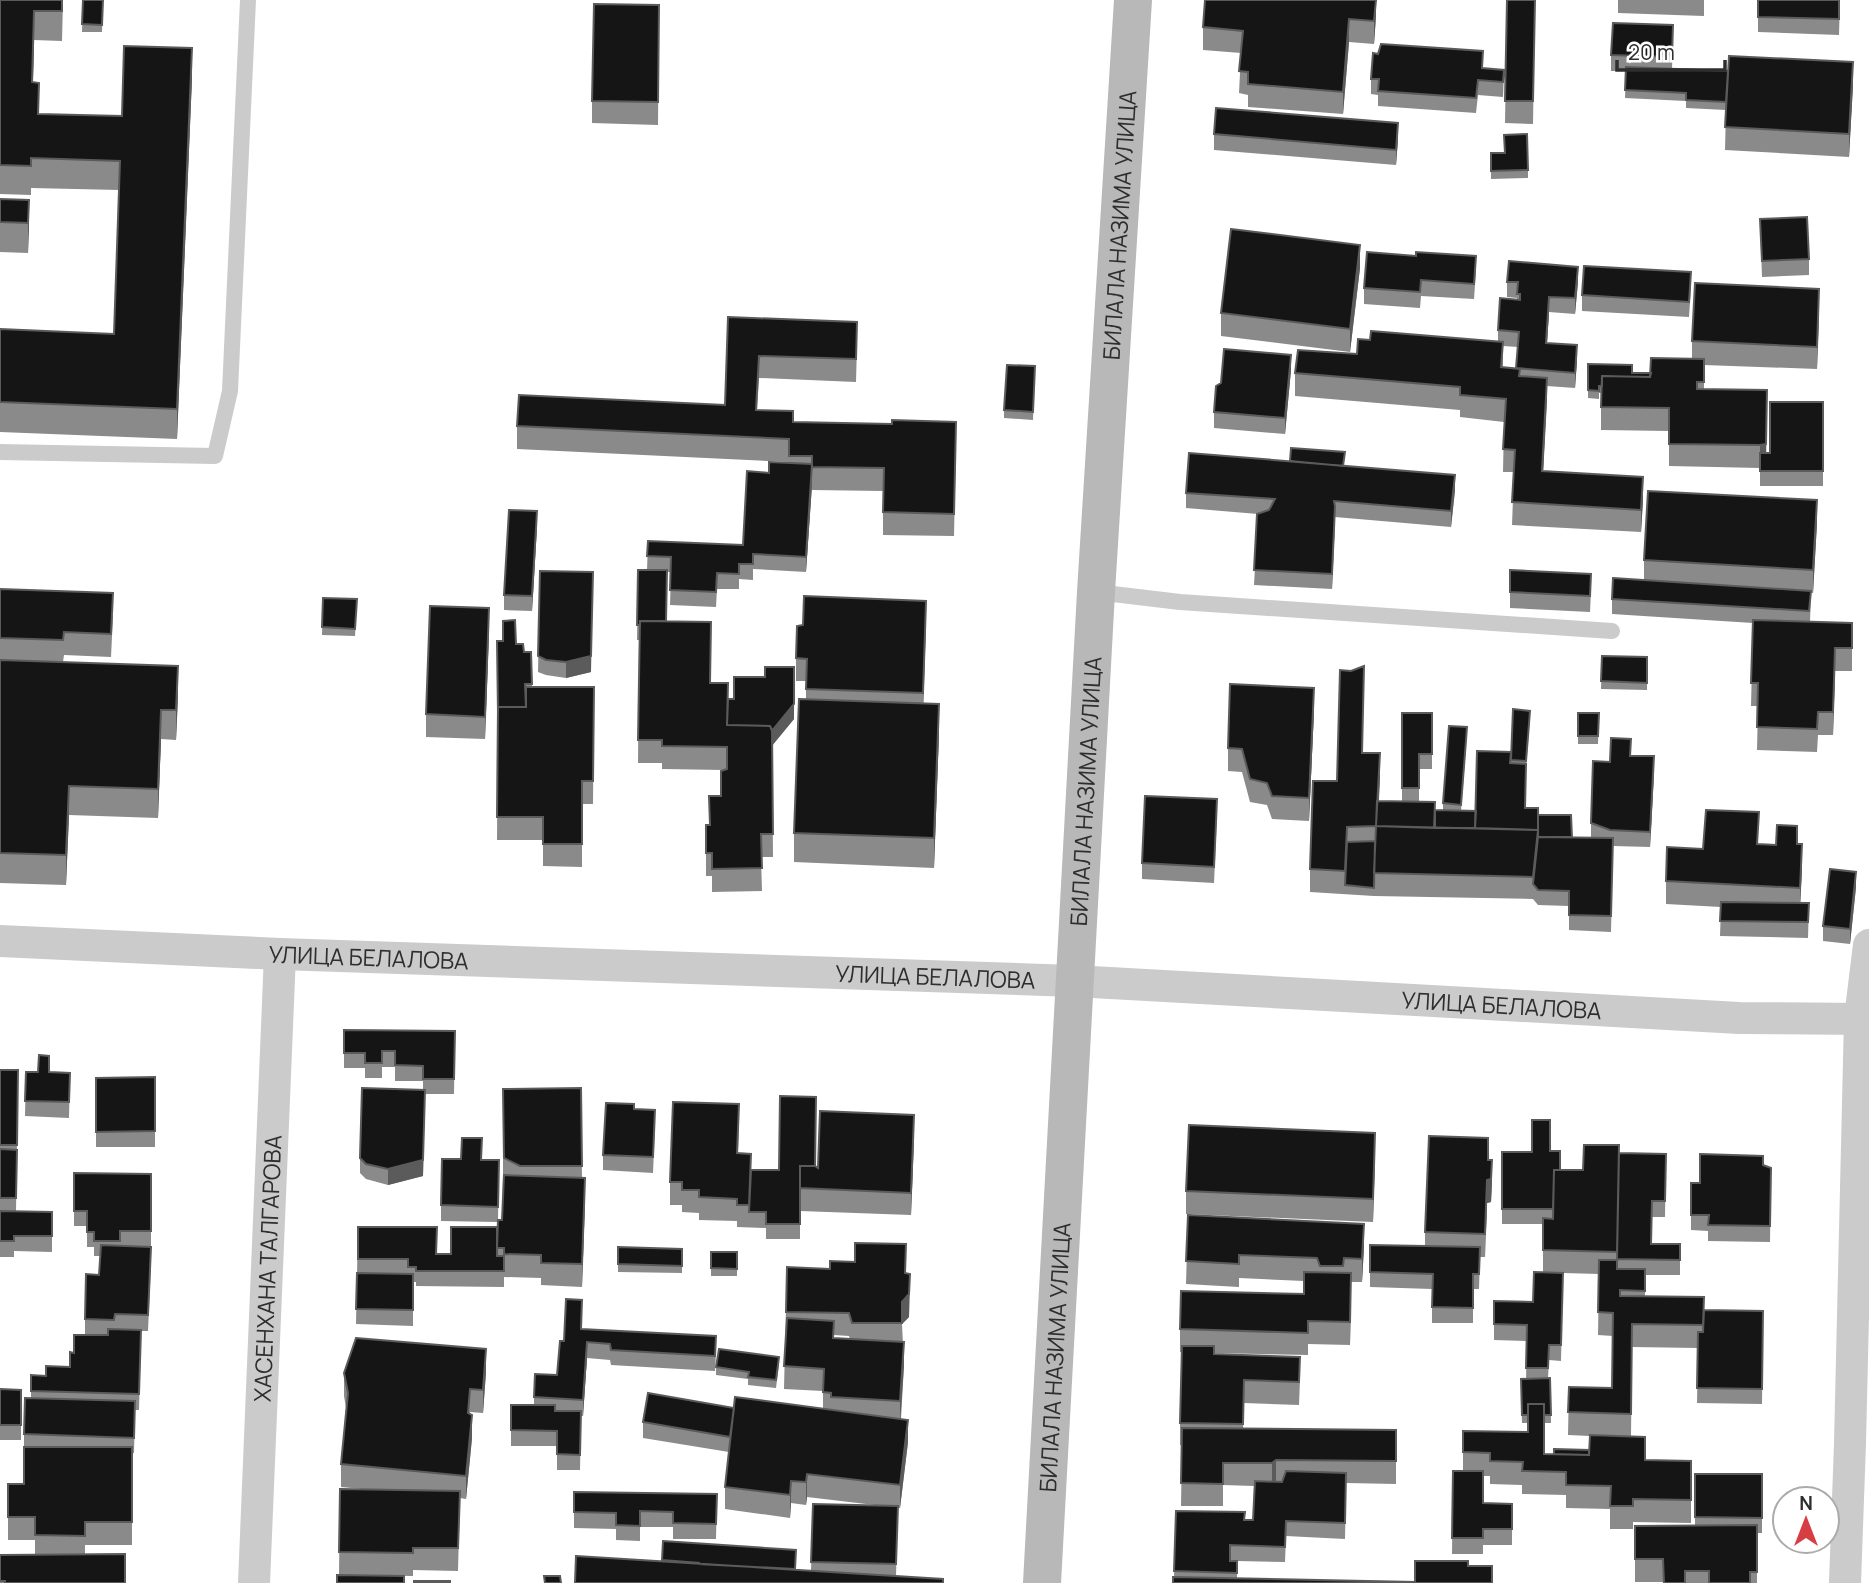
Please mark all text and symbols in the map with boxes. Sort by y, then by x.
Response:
scale bar [1617,28,1726,72]
text: 20 m [1628,38,1675,66]
street label: БИЛАЛА НАЗИМА УЛИЦА [1095,89,1143,361]
street label: БИЛАЛА НАЗИМА УЛИЦА [1062,655,1108,927]
street label: УЛИЦА БЕЛАЛОВА [268,937,470,976]
street label: УЛИЦА БЕЛАЛОВА [835,957,1036,996]
street label: УЛИЦА БЕЛАЛОВА [1401,983,1603,1026]
street label: ХАСЕНХАНА ТАЛГАРОВА [246,1134,289,1402]
street label: БИЛАЛА НАЗИМА УЛИЦА [1031,1221,1078,1493]
north arrow [1771,1485,1841,1555]
text: N [1799,1490,1813,1516]

